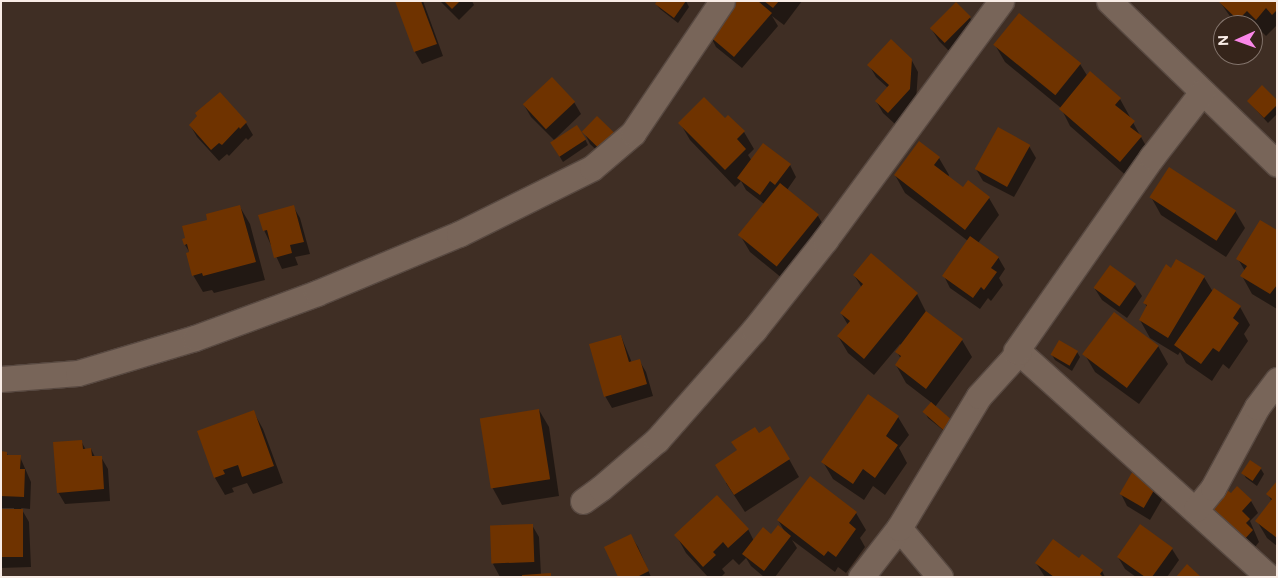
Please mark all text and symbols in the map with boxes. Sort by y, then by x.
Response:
north arrow [1213,15,1263,65]
text: N [1215,35,1232,46]

